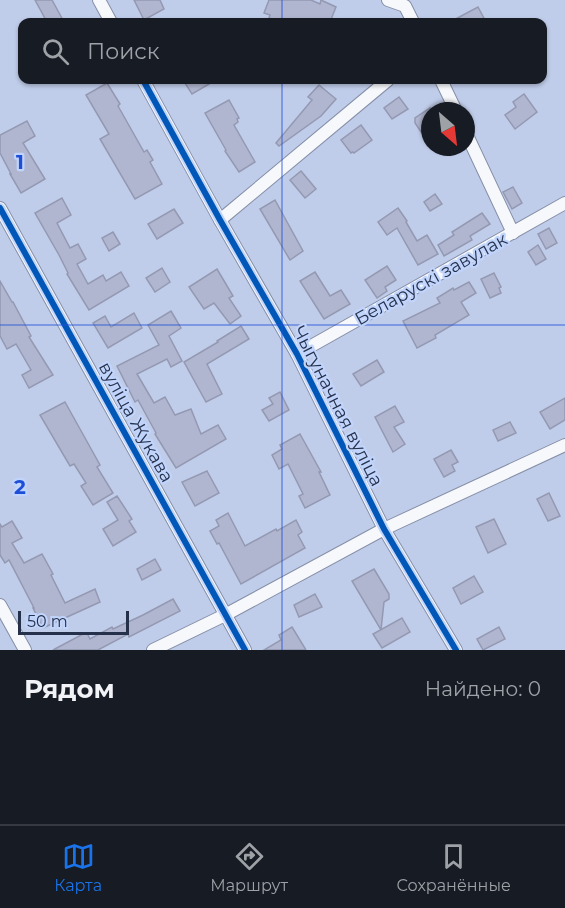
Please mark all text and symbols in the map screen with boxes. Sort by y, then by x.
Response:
search box [18,18,547,84]
icon: search [39,35,72,68]
text: Поиск [87,38,159,65]
north arrow [421,102,475,156]
text: 1 [16,150,24,174]
street label: Беларускі завулак [351,228,512,330]
street label: Чыгуначная вуліца [288,322,388,490]
street label: вуліца Жукава [94,358,178,486]
text: 2 [14,475,26,499]
scale bar [18,608,129,636]
text: 50 m [27,612,68,631]
text: Рядом [24,673,115,705]
text: Найдено: 0 [425,677,541,701]
tab: Карта [54,840,102,895]
tab: Маршрут [210,840,288,895]
tab: Сохранённые [396,840,511,895]

